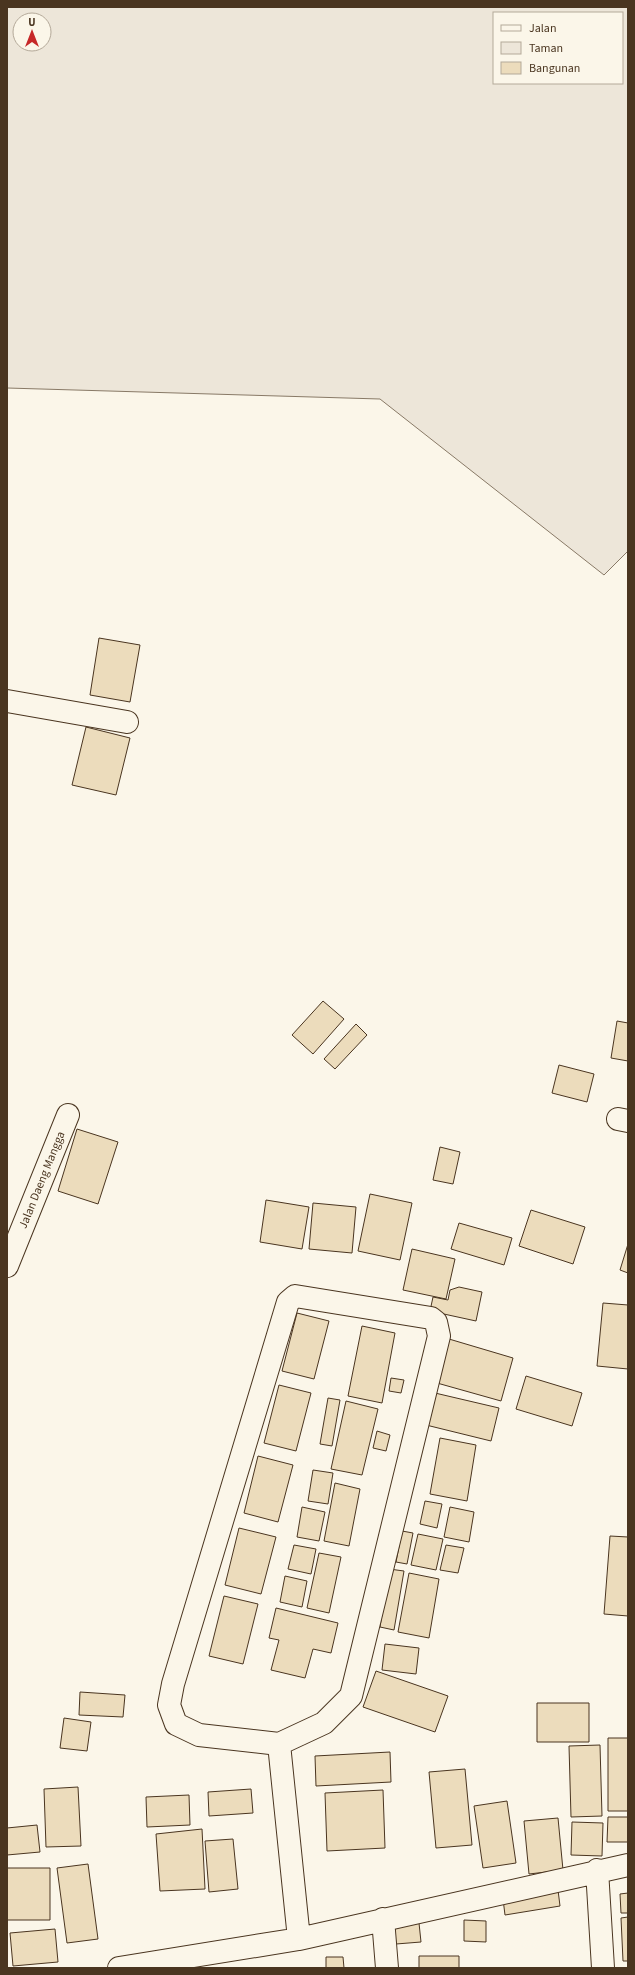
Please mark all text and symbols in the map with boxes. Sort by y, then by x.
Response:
north arrow [12,12,52,52]
legend [493,12,623,84]
text: U [28,15,36,30]
text: Jalan [529,20,556,37]
text: Taman [529,40,563,57]
text: Bangunan [529,60,580,77]
street label: Jalan Daeng Mangga [15,1129,69,1231]

